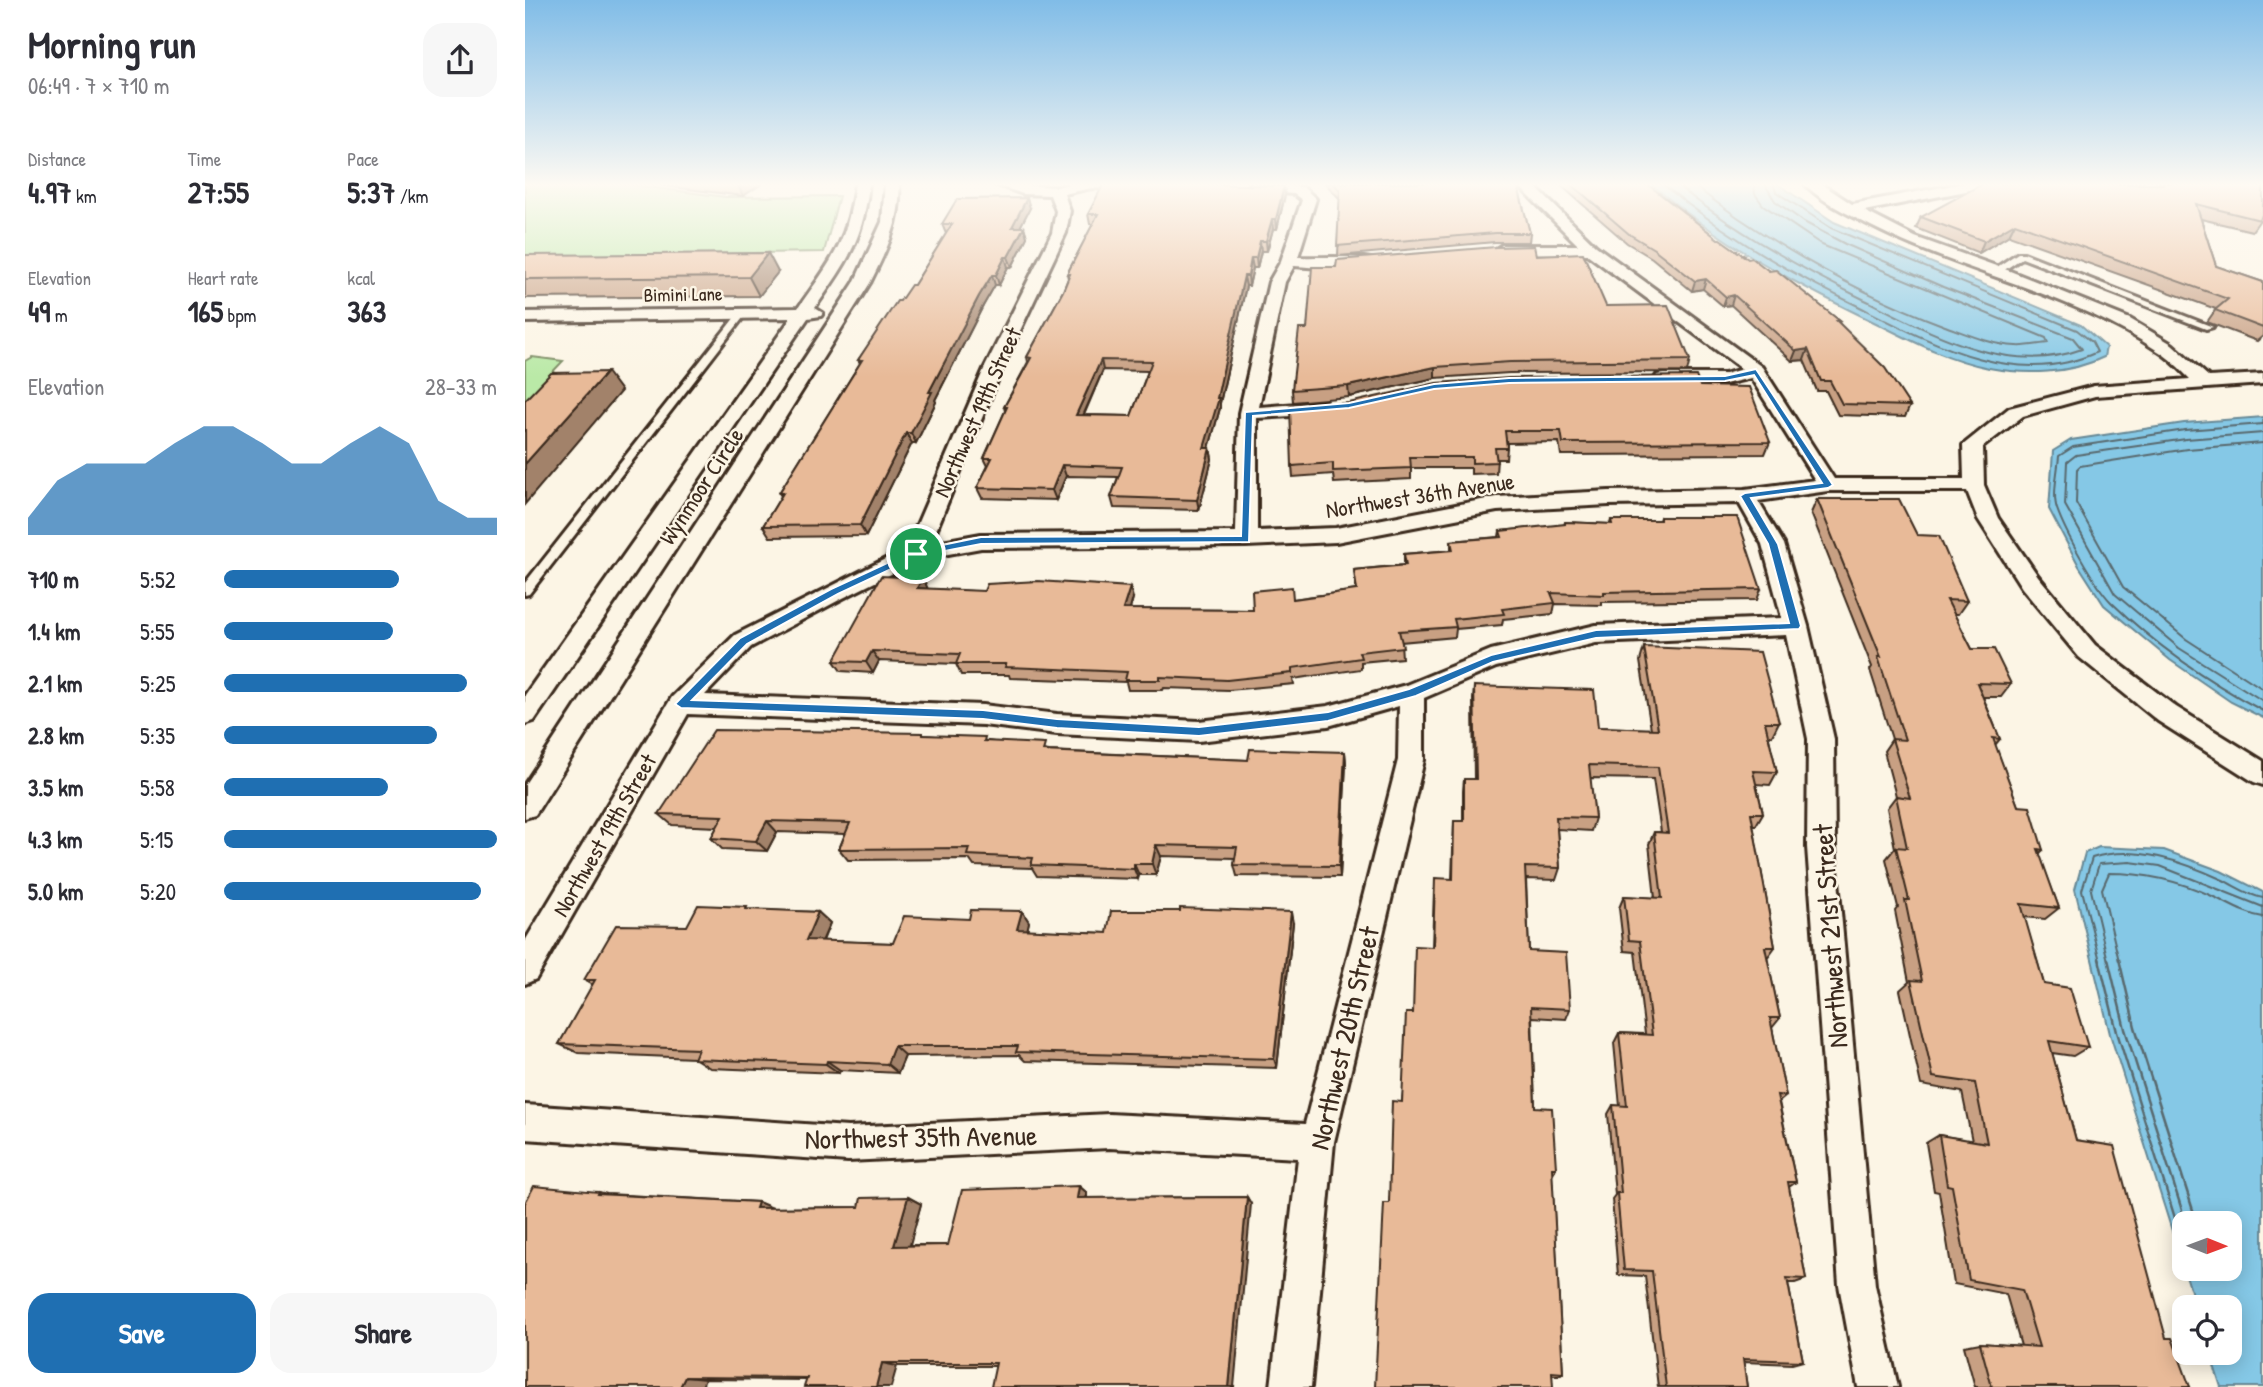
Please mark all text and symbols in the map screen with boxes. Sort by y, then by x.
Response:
text: Morning run [28,18,196,70]
button: share [423,23,497,97]
text: 06:49 · 7 × 710 m [28,70,169,101]
text: Distance [28,146,86,172]
text: Time [188,146,221,172]
text: Pace [347,146,379,172]
text: 4.97 [28,172,72,212]
text: 27:55 [188,172,249,212]
text: 5:37 [347,172,395,212]
text: km [72,183,97,209]
text: /km [395,183,429,209]
text: Elevation [28,265,91,291]
text: Heart rate [188,265,259,291]
text: kcal [347,265,375,291]
street label: Bimini Lane [643,280,723,308]
text: 49 [28,291,50,331]
text: 165 [188,291,223,331]
text: 363 [347,291,386,331]
text: m [50,302,68,328]
text: bpm [223,302,256,328]
street label: Northwest 19th Street [926,321,1029,502]
text: Elevation [28,371,104,402]
text: 28–33 m [425,371,497,402]
street label: Wynmoor Circle [652,422,750,550]
street label: Northwest 36th Avenue [1324,465,1516,525]
pin [886,524,946,584]
icon: arrive [897,535,935,573]
text: 710 m [28,564,79,595]
text: 5:52 [140,564,176,595]
text: 1.4 km [28,616,80,647]
text: 5:55 [140,616,175,647]
text: 2.1 km [28,668,83,699]
text: 5:25 [140,668,176,699]
text: 2.8 km [28,720,84,751]
text: 5:35 [140,720,175,751]
street label: Northwest 19th Street [545,747,664,922]
text: 3.5 km [28,772,83,803]
text: 5:58 [140,772,175,803]
street label: Northwest 21st Street [1803,822,1857,1049]
text: 4.3 km [28,824,82,855]
text: 5:15 [140,824,173,855]
text: 5.0 km [28,876,83,907]
text: 5:20 [140,876,176,907]
street label: Northwest 20th Street [1300,922,1388,1153]
street label: Northwest 35th Avenue [804,1116,1038,1158]
north arrow [2172,1211,2242,1281]
map controls [2172,1211,2242,1365]
button: Save [28,1293,256,1373]
button: Share [270,1293,497,1373]
button: locate [2172,1295,2242,1365]

